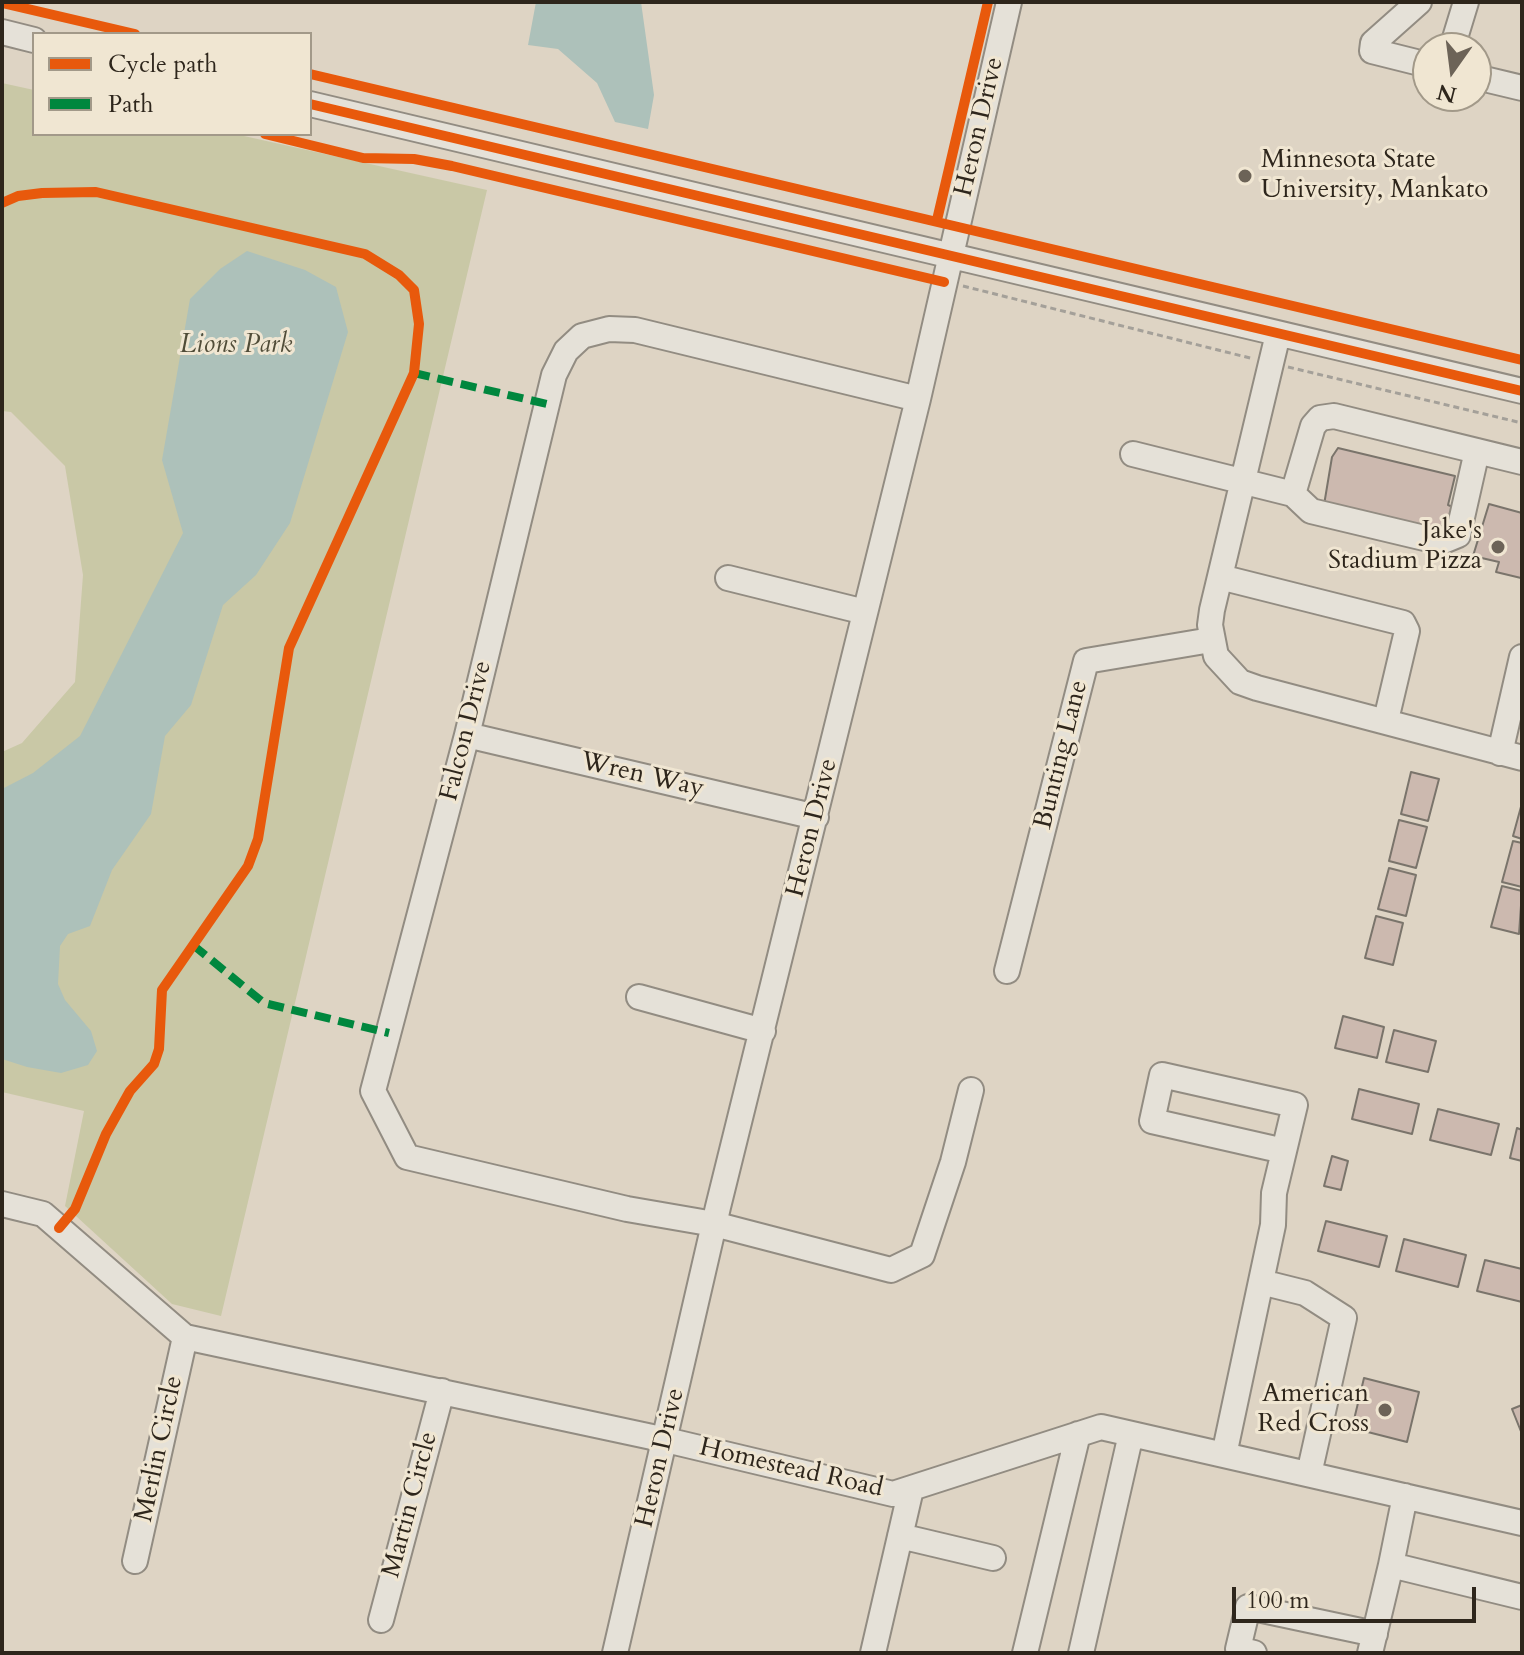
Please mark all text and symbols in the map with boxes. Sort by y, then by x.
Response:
legend [32,32,312,136]
north arrow [1412,32,1492,112]
text: Cycle path [108,48,217,81]
street label: Heron Drive [949,54,1011,200]
text: N [1434,76,1460,110]
text: Path [108,88,153,121]
place label: Minnesota State University, Mankato [1261,145,1488,206]
marker: Minnesota State University, Mankato [1236,167,1254,185]
park label: Lions Park [180,330,292,362]
place label: Jake's Stadium Pizza [1328,516,1482,578]
marker: Jake's Stadium Pizza [1489,538,1507,556]
street label: Falcon Drive [435,658,499,804]
street label: Bunting Lane [1028,677,1096,833]
street label: Wren Way [577,747,707,805]
street label: Heron Drive [781,755,845,901]
street label: Merlin Circle [129,1373,191,1525]
place label: American Red Cross [1258,1379,1369,1440]
street label: Heron Drive [630,1385,692,1531]
marker: American Red Cross [1376,1401,1394,1419]
street label: Martin Circle [377,1429,445,1581]
street label: Homestead Road [696,1433,886,1505]
scale bar [1236,1571,1480,1621]
text: 100 m [1246,1584,1310,1617]

